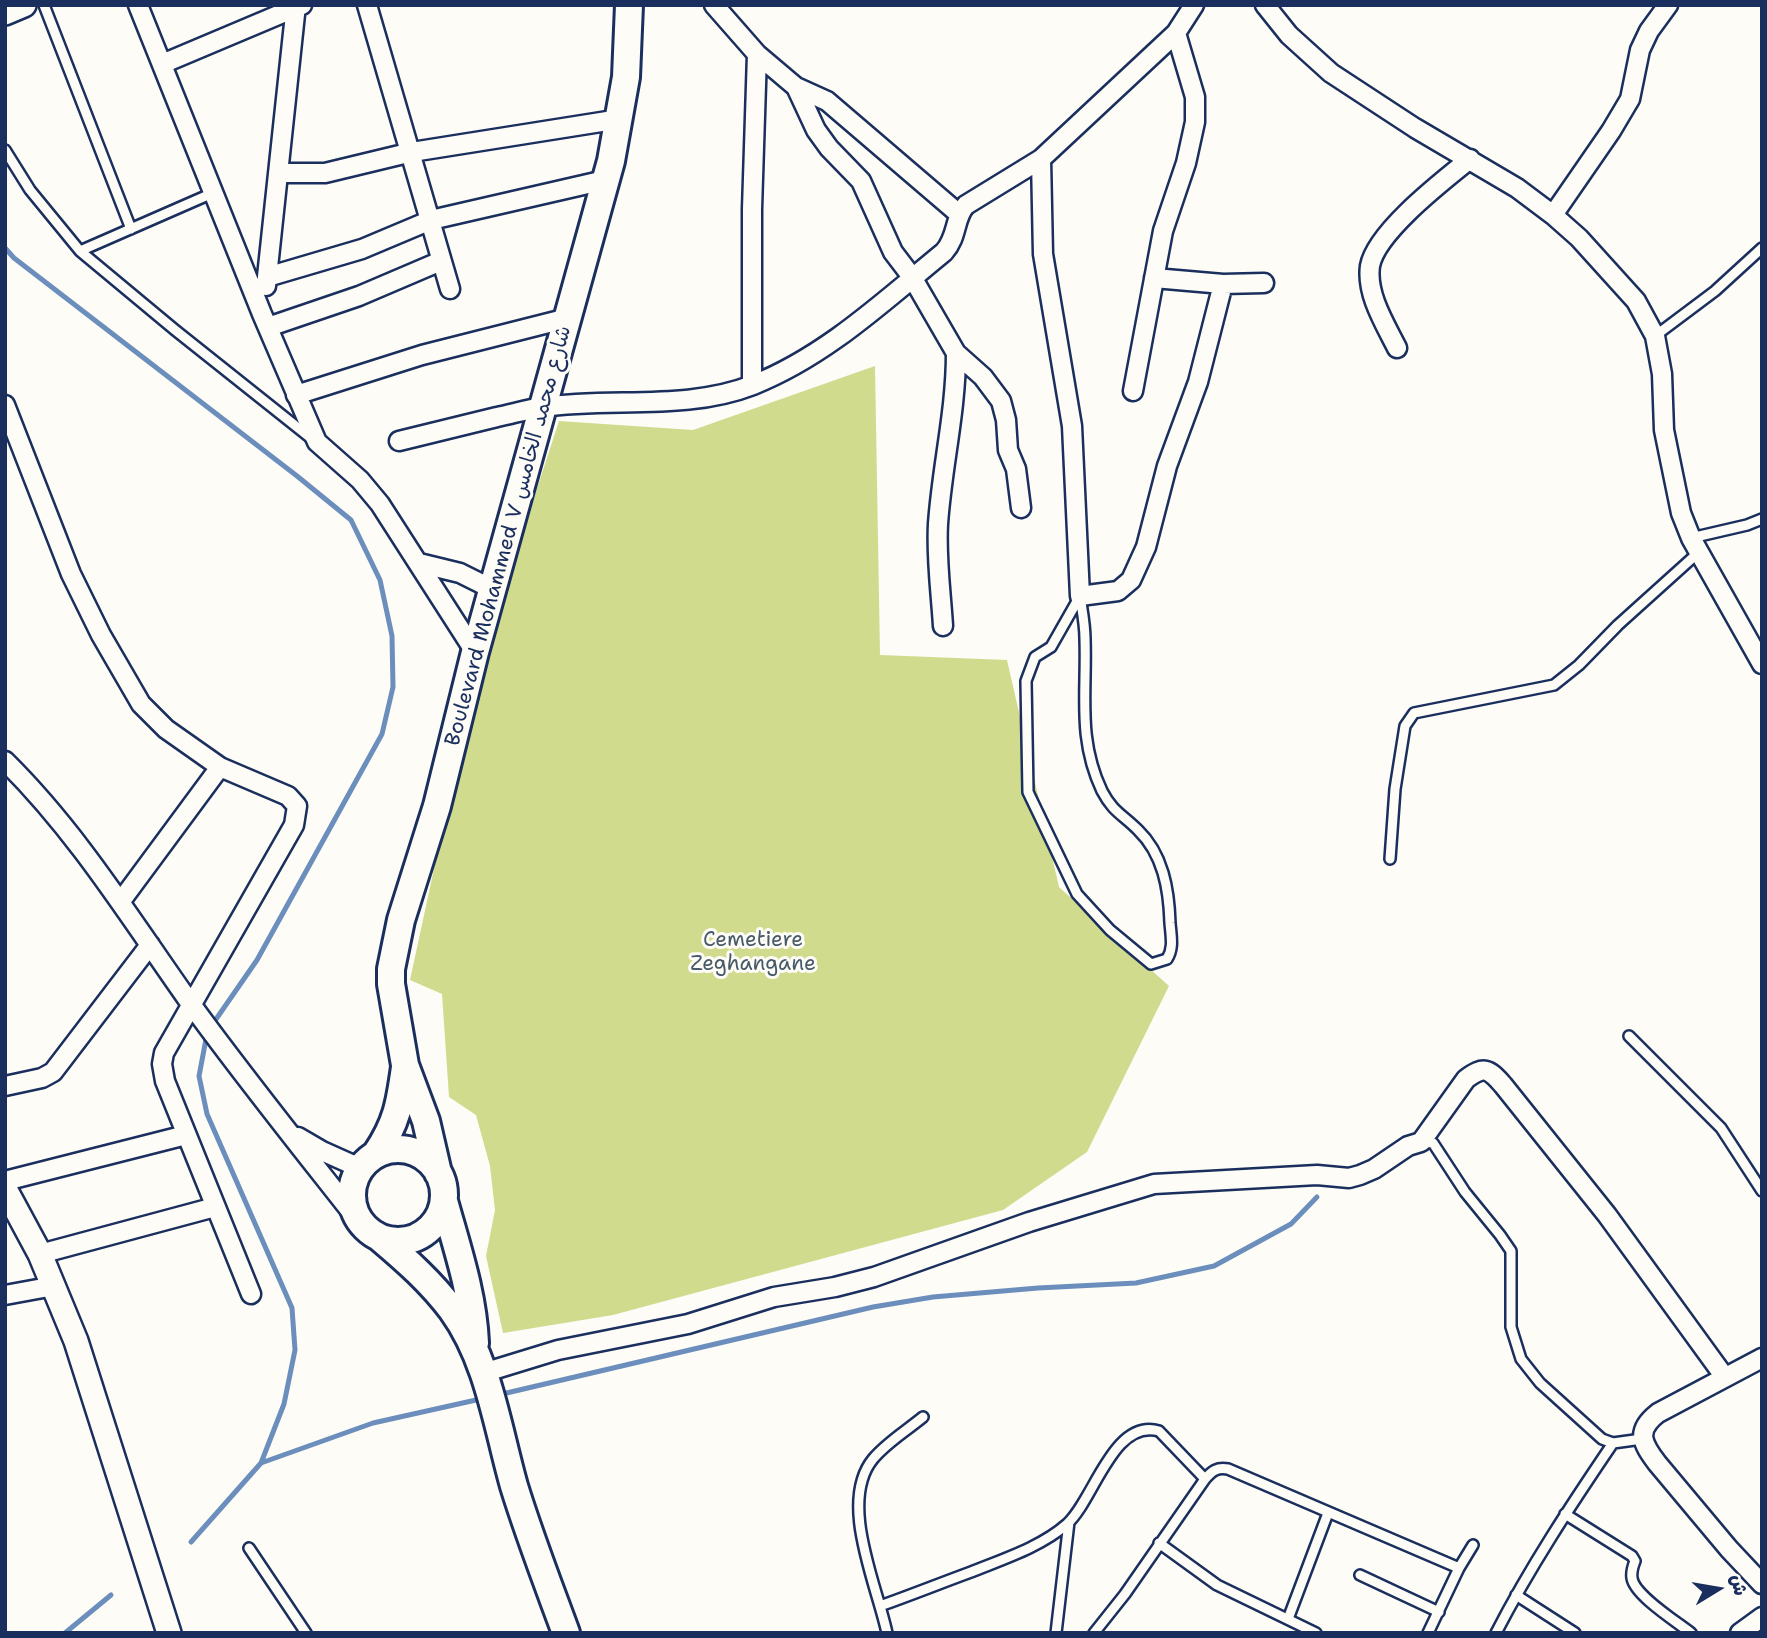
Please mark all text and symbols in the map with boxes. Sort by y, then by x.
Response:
street label: Boulevard Mohammed V شارع محمد الخامس [441,323,577,749]
park label: Cemetiere Zeghangane [690,928,816,978]
north arrow [1683,1554,1753,1624]
text: ش [1725,1572,1753,1598]

